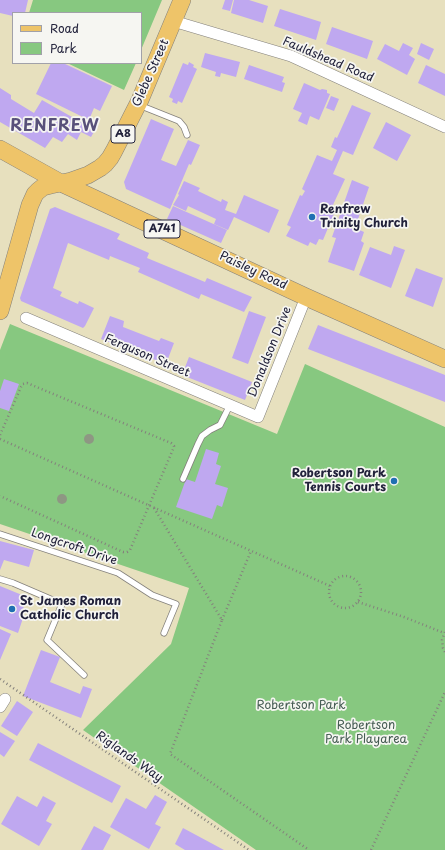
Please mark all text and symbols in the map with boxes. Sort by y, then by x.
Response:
legend [12,12,142,64]
text: Road [50,19,79,37]
street label: Fauldshead Road [280,34,376,86]
street label: Glebe Street [130,37,172,109]
text: Park [50,39,77,57]
district label: RENFREW [11,117,99,137]
road number: A8 [111,125,135,143]
place label: Renfrew Trinity Church [320,203,408,231]
marker: Renfrew Trinity Church [307,212,317,222]
road number: A741 [144,220,180,238]
street label: Paisley Road [217,249,289,293]
street label: Donaldson Drive [245,305,295,399]
street label: Ferguson Street [102,332,192,380]
place label: Robertson Park Tennis Courts [292,467,386,495]
marker: Robertson Park Tennis Courts [389,476,399,486]
street label: Longcroft Drive [29,526,119,568]
place label: St James Roman Catholic Church [20,595,121,623]
marker: St James Roman Catholic Church [7,604,17,614]
park label: Robertson Park [257,699,345,713]
park label: Robertson Park Playarea [325,719,407,747]
street label: Riglands Way [93,729,165,785]

